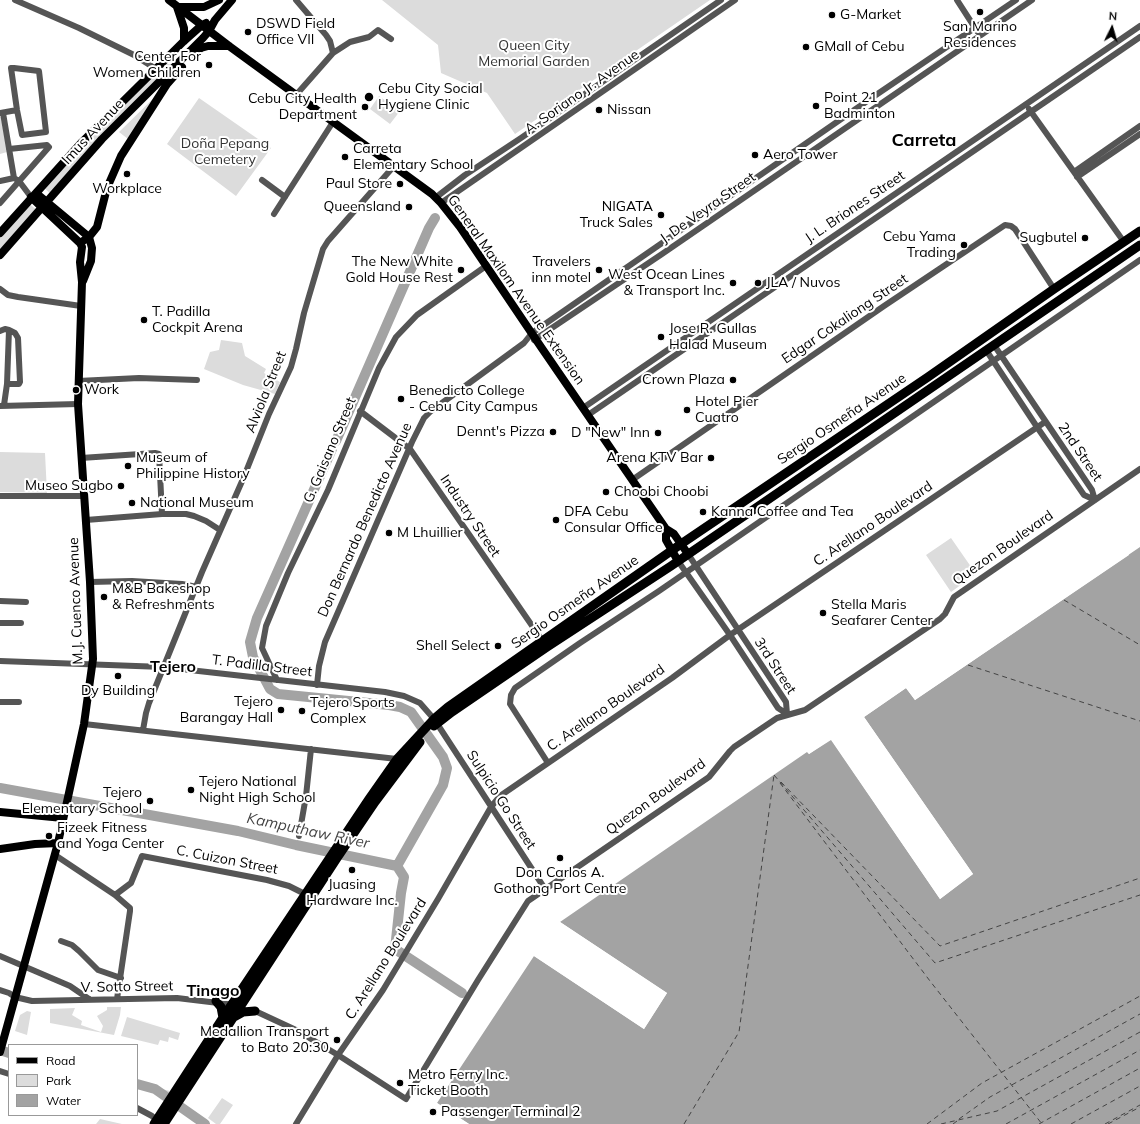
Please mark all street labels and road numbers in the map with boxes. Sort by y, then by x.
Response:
street label: A. Soriano Jr. Avenue [522,46,642,138]
street label: Imus Avenue [58,96,128,168]
street label: J. L. Briones Street [802,167,908,247]
street label: J. De Veyra Street [657,169,759,247]
street label: General Maxilom Avenue Extension [444,192,588,388]
street label: Edgar Cokaliong Street [779,271,911,367]
street label: Alviola Street [242,349,290,435]
street label: Sergio Osmeña Avenue [775,370,909,468]
street label: G. Gaisano Street [300,395,360,505]
street label: 2nd Street [1054,419,1106,485]
street label: Don Bernardo Benedicto Avenue [314,420,416,620]
street label: Industry Street [436,472,504,560]
street label: C. Arellano Boulevard [810,478,936,570]
street label: Quezon Boulevard [949,507,1057,589]
street label: M.J. Cuenco Avenue [65,537,87,665]
street label: Sergio Osmeña Avenue [508,552,642,652]
street label: 3rd Street [750,635,800,697]
street label: T. Padilla Street [211,652,313,680]
street label: C. Arellano Boulevard [544,661,668,755]
street label: Sulpicio Go Street [463,747,539,853]
street label: Quezon Boulevard [603,755,709,839]
street label: C. Cuizon Street [175,842,279,878]
street label: C. Arellano Boulevard [342,895,430,1023]
street label: V. Sotto Street [81,978,173,996]

